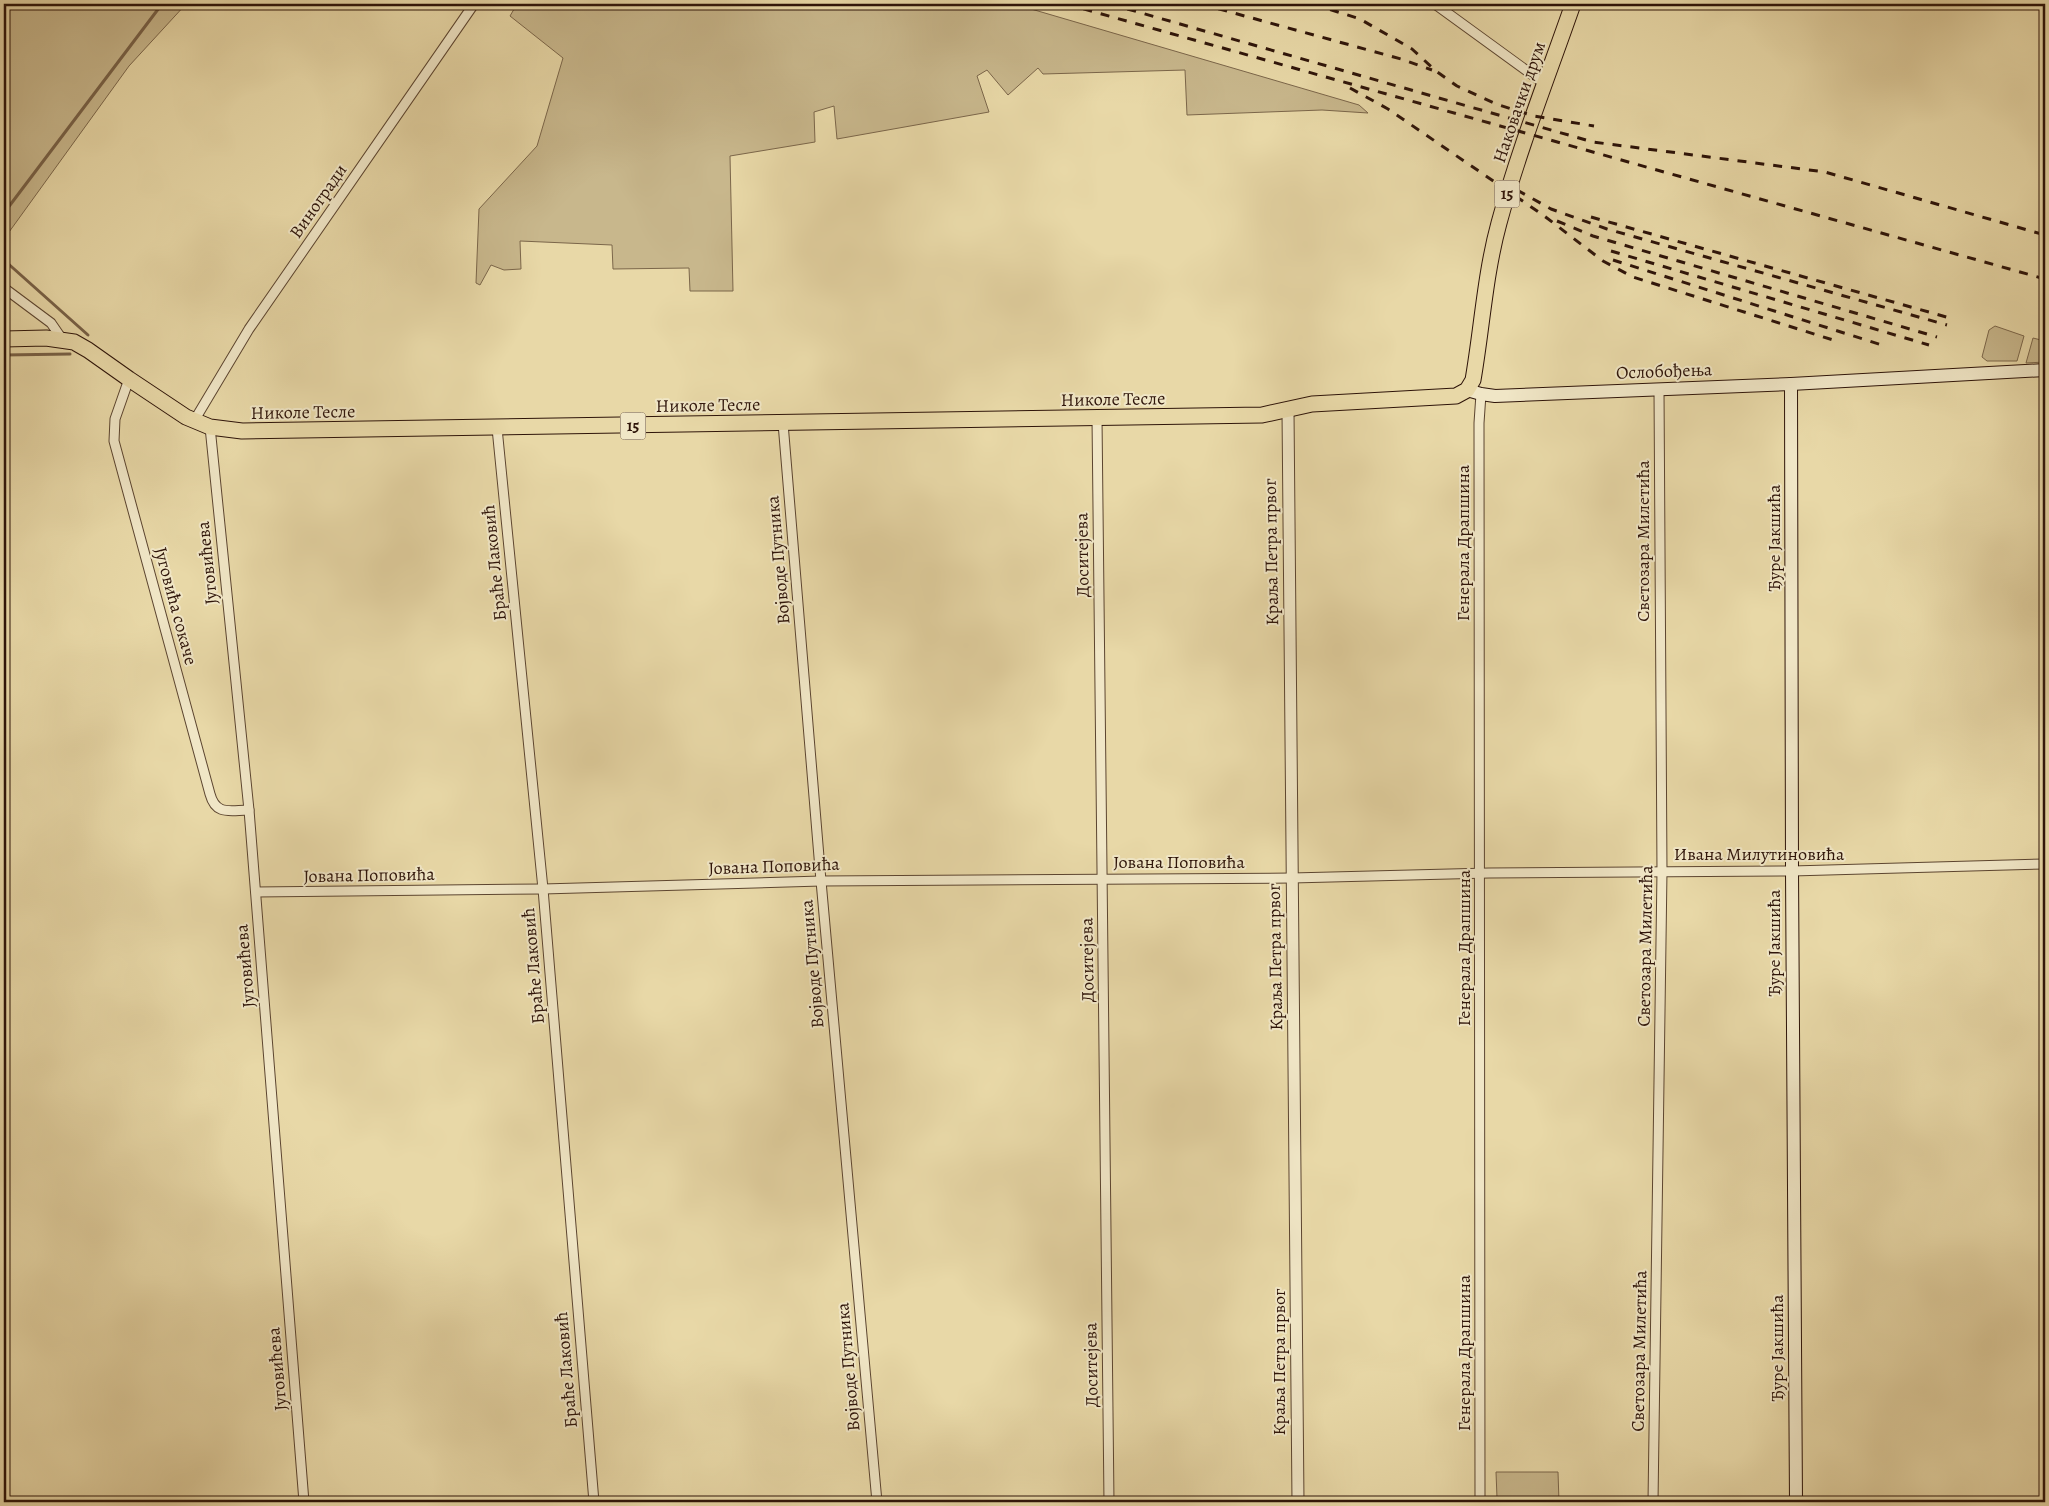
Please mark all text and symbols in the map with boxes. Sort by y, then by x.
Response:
street label: Наковачки друм [1487,38,1551,166]
street label: Виногради [284,159,352,243]
road number: 15 [1494,180,1520,208]
street label: Ослобођења [1616,357,1713,385]
street label: Николе Тесле [1060,386,1166,412]
street label: Николе Тесле [655,392,761,418]
street label: Николе Тесле [250,399,356,425]
road number: 15 [620,412,646,440]
street label: Светозара Милетића [1631,460,1655,622]
street label: Генерала Драпшина [1451,464,1475,621]
street label: Краља Петра првог [1258,478,1284,626]
street label: Ђуре Јакшића [1762,484,1786,592]
street label: Војводе Путника [760,494,796,625]
street label: Браће Лаковић [476,504,512,622]
street label: Доситејева [1069,512,1095,598]
street label: Југовићева [191,519,223,606]
street label: Југовића сокаче [149,544,203,668]
street label: Ивана Милутиновића [1674,842,1845,866]
street label: Јована Поповића [1113,850,1245,874]
street label: Јована Поповића [708,852,841,880]
street label: Јована Поповића [303,862,436,888]
street label: Светозара Милетића [1632,864,1658,1027]
street label: Генерала Драпшина [1452,869,1476,1026]
street label: Краља Петра првог [1262,883,1288,1031]
street label: Ђуре Јакшића [1762,889,1786,997]
street label: Војводе Путника [794,898,830,1029]
street label: Браће Лаковић [516,907,550,1025]
street label: Доситејева [1074,917,1100,1003]
street label: Југовићева [229,923,261,1009]
street label: Светозара Милетића [1626,1269,1652,1432]
street label: Генерала Драпшина [1452,1274,1476,1431]
street label: Краља Петра првог [1267,1288,1291,1436]
street label: Ђуре Јакшића [1765,1294,1789,1402]
street label: Војводе Путника [830,1301,866,1432]
street label: Браће Лаковић [549,1311,583,1429]
street label: Доситејева [1078,1322,1104,1408]
street label: Југовићева [261,1326,293,1412]

